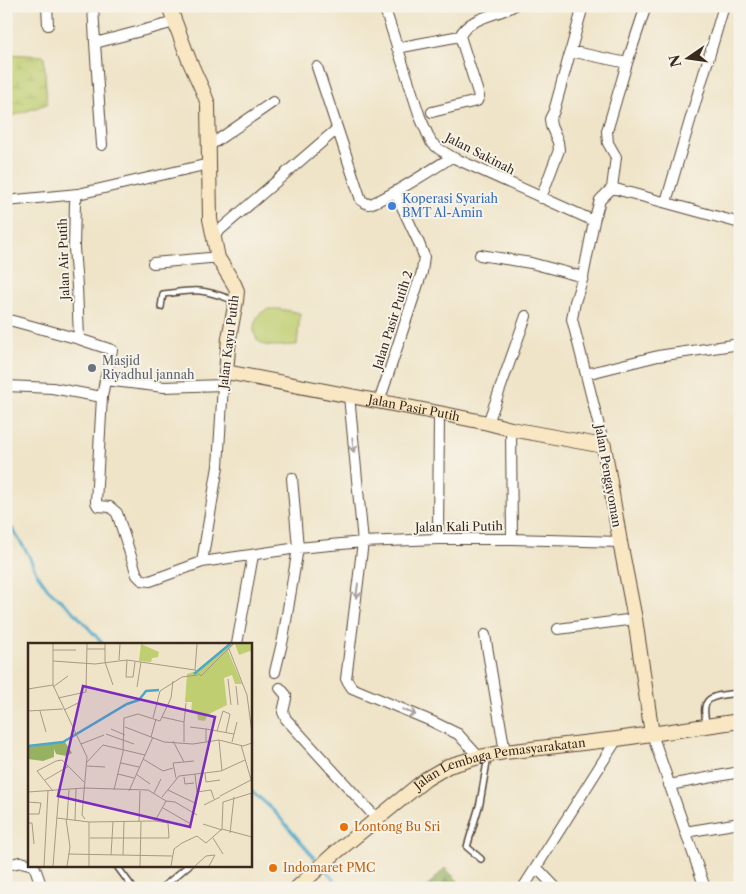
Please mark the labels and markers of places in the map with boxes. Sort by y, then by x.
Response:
place label: Koperasi Syariah BMT Al-Amin [402,191,499,220]
marker: Koperasi Syariah BMT Al-Amin [386,200,398,212]
place label: Masjid Riyadhul jannah [102,353,195,382]
marker: Masjid Riyadhul jannah [86,362,98,374]
place label: Lontong Bu Sri [354,819,441,834]
marker: Lontong Bu Sri [338,821,350,833]
place label: Indomaret PMC [283,860,375,875]
marker: Indomaret PMC [267,862,279,874]

